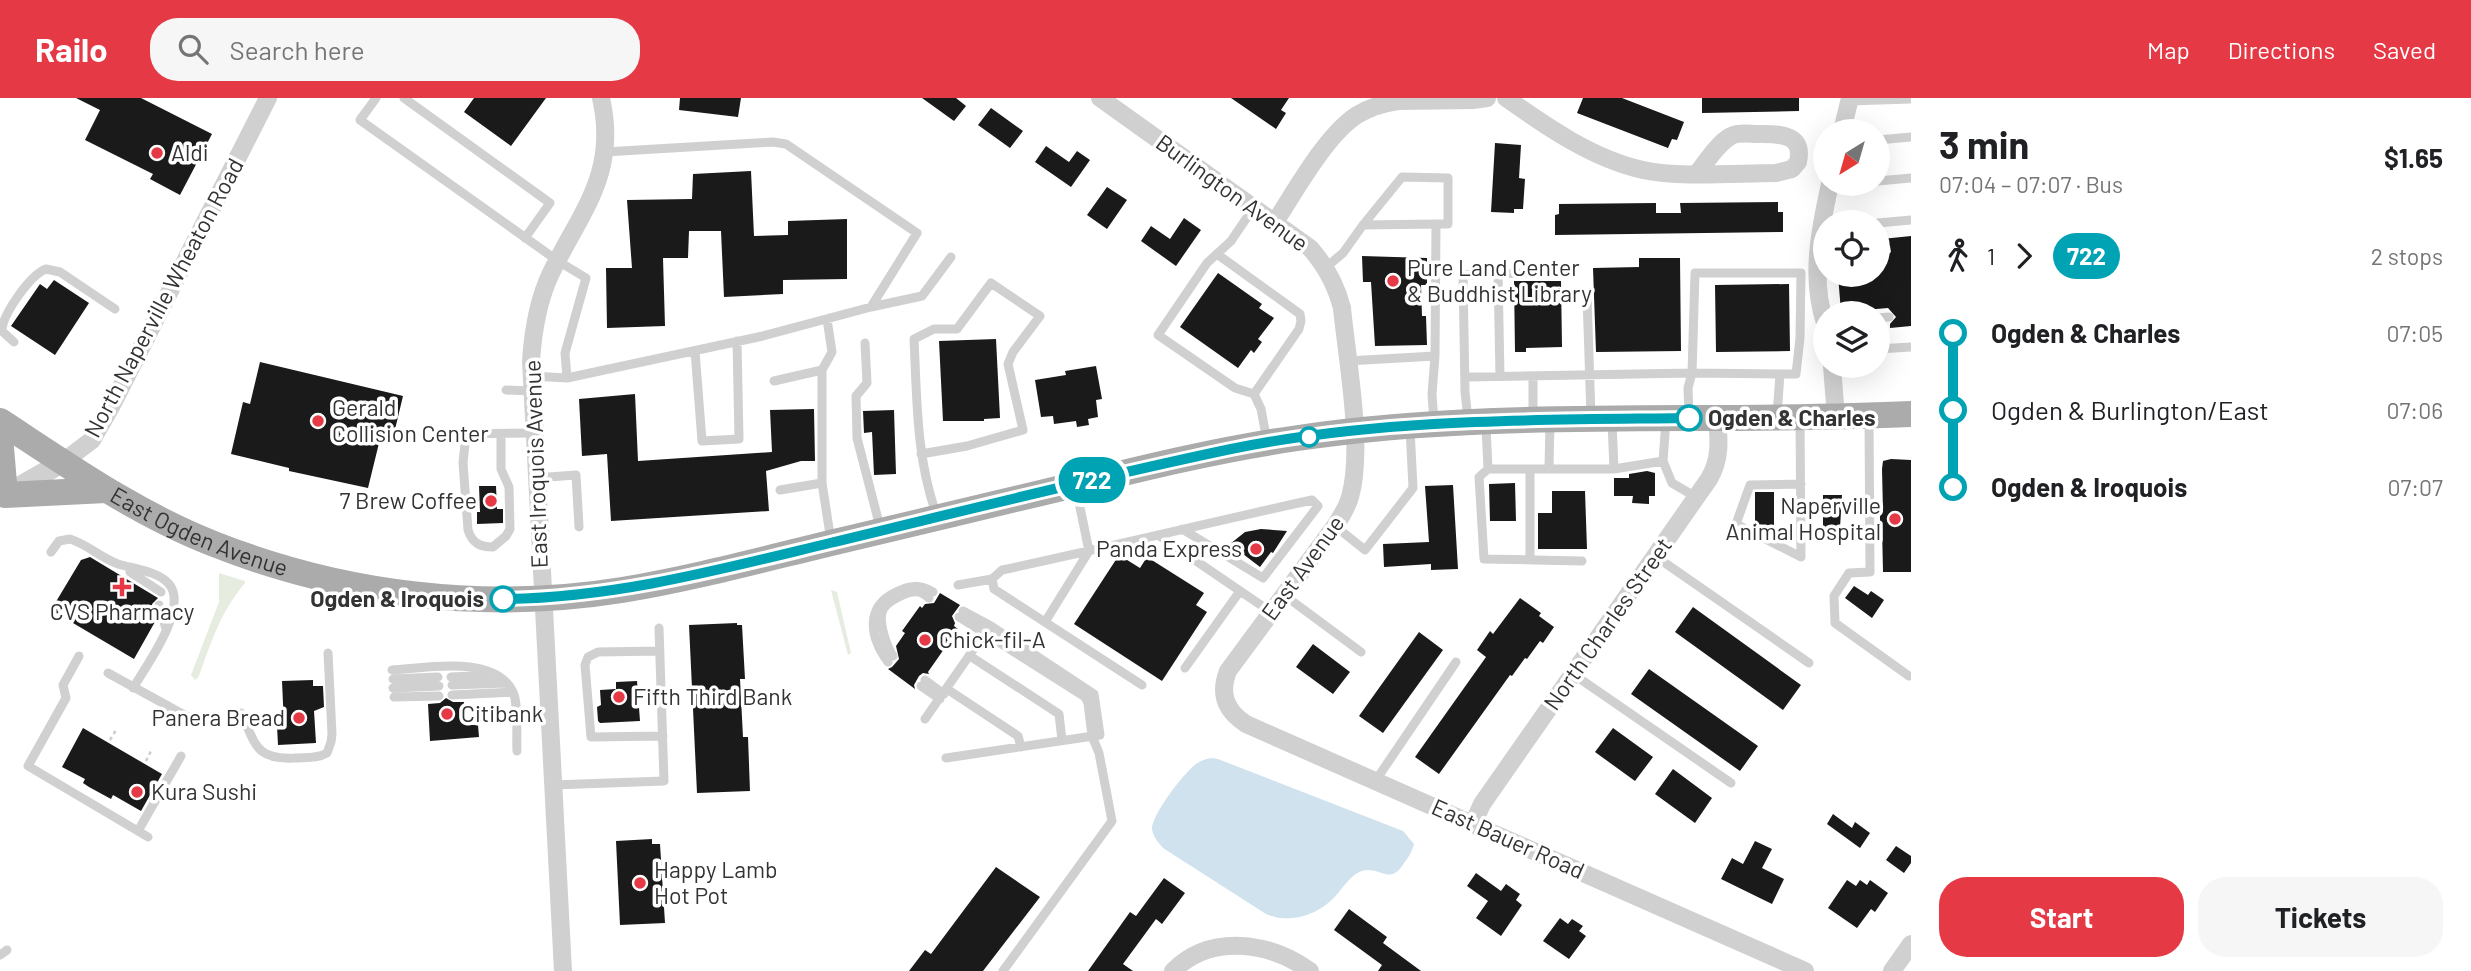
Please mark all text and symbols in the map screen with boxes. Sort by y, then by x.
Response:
search box [150,18,640,81]
text: Railo [35,29,108,69]
icon: search [174,30,212,68]
text: Search here [230,34,365,65]
text: Map [2147,35,2190,64]
text: Directions [2228,35,2335,64]
text: Saved [2373,35,2436,64]
north arrow [1813,119,1890,196]
map controls [1813,119,1890,378]
text: 3 min [1939,121,2029,167]
street label: Burlington Avenue [1151,128,1314,257]
place label: Aldi [171,138,209,166]
text: $1.65 [2384,142,2443,173]
marker: Aldi [149,145,165,161]
street label: North Naperville Wheaton Road [77,153,249,442]
text: 07:04 – 07:07 · Bus [1939,170,2123,198]
button: locate [1813,210,1890,287]
icon: walk [1939,237,1977,275]
icon: forward [2005,237,2043,275]
text: 722 [2067,241,2106,270]
text: 1 [1987,242,1995,270]
text: 2 stops [2371,242,2443,270]
place label: Pure Land Center & Buddhist Library [1407,253,1592,307]
marker: Pure Land Center & Buddhist Library [1385,273,1401,289]
button: layers [1813,301,1890,378]
text: Ogden & Charles [1991,317,2180,348]
text: 07:05 [2387,319,2443,347]
street label: East Iroquois Avenue [517,359,553,569]
place label: Gerald Collision Center [332,393,489,447]
text: Ogden & Burlington/East [1991,394,2269,425]
text: 07:06 [2386,396,2443,424]
place label: Ogden & Charles [1708,403,1876,431]
marker: Ogden & Charles [1676,405,1702,431]
marker: Gerald Collision Center [310,413,326,429]
unlabelled marker [1299,427,1319,447]
line badge: 722 [1052,457,1132,503]
text: 722 [1073,465,1111,494]
text: Ogden & Iroquois [1991,471,2187,502]
text: 07:07 [2387,473,2443,501]
street label: East Ogden Avenue [106,480,291,581]
place label: 7 Brew Coffee [340,486,477,514]
place label: Naperville Animal Hospital [1725,491,1881,545]
marker: 7 Brew Coffee [483,493,499,509]
street label: East Avenue [1255,510,1350,625]
marker: Naperville Animal Hospital [1887,511,1903,527]
street label: North Charles Street [1537,532,1677,715]
place label: Panda Express [1096,534,1242,562]
marker: Panda Express [1248,541,1264,557]
marker: CVS Pharmacy [114,579,130,595]
place label: Ogden & Iroquois [310,584,484,612]
marker: Ogden & Iroquois [490,586,516,612]
place label: CVS Pharmacy [50,597,195,625]
place label: Chick-fil-A [939,625,1046,653]
marker: Chick-fil-A [917,632,933,648]
place label: Fifth Third Bank [633,682,792,710]
marker: Fifth Third Bank [611,689,627,705]
place label: Citibank [461,699,543,727]
place label: Panera Bread [151,703,285,731]
marker: Citibank [439,706,455,722]
marker: Panera Bread [291,710,307,726]
place label: Kura Sushi [151,777,257,805]
marker: Kura Sushi [129,784,145,800]
street label: East Bauer Road [1428,792,1589,884]
place label: Happy Lamb Hot Pot [654,855,778,909]
marker: Happy Lamb Hot Pot [632,875,648,891]
button: Start [1939,877,2184,957]
button: Tickets [2198,877,2443,957]

